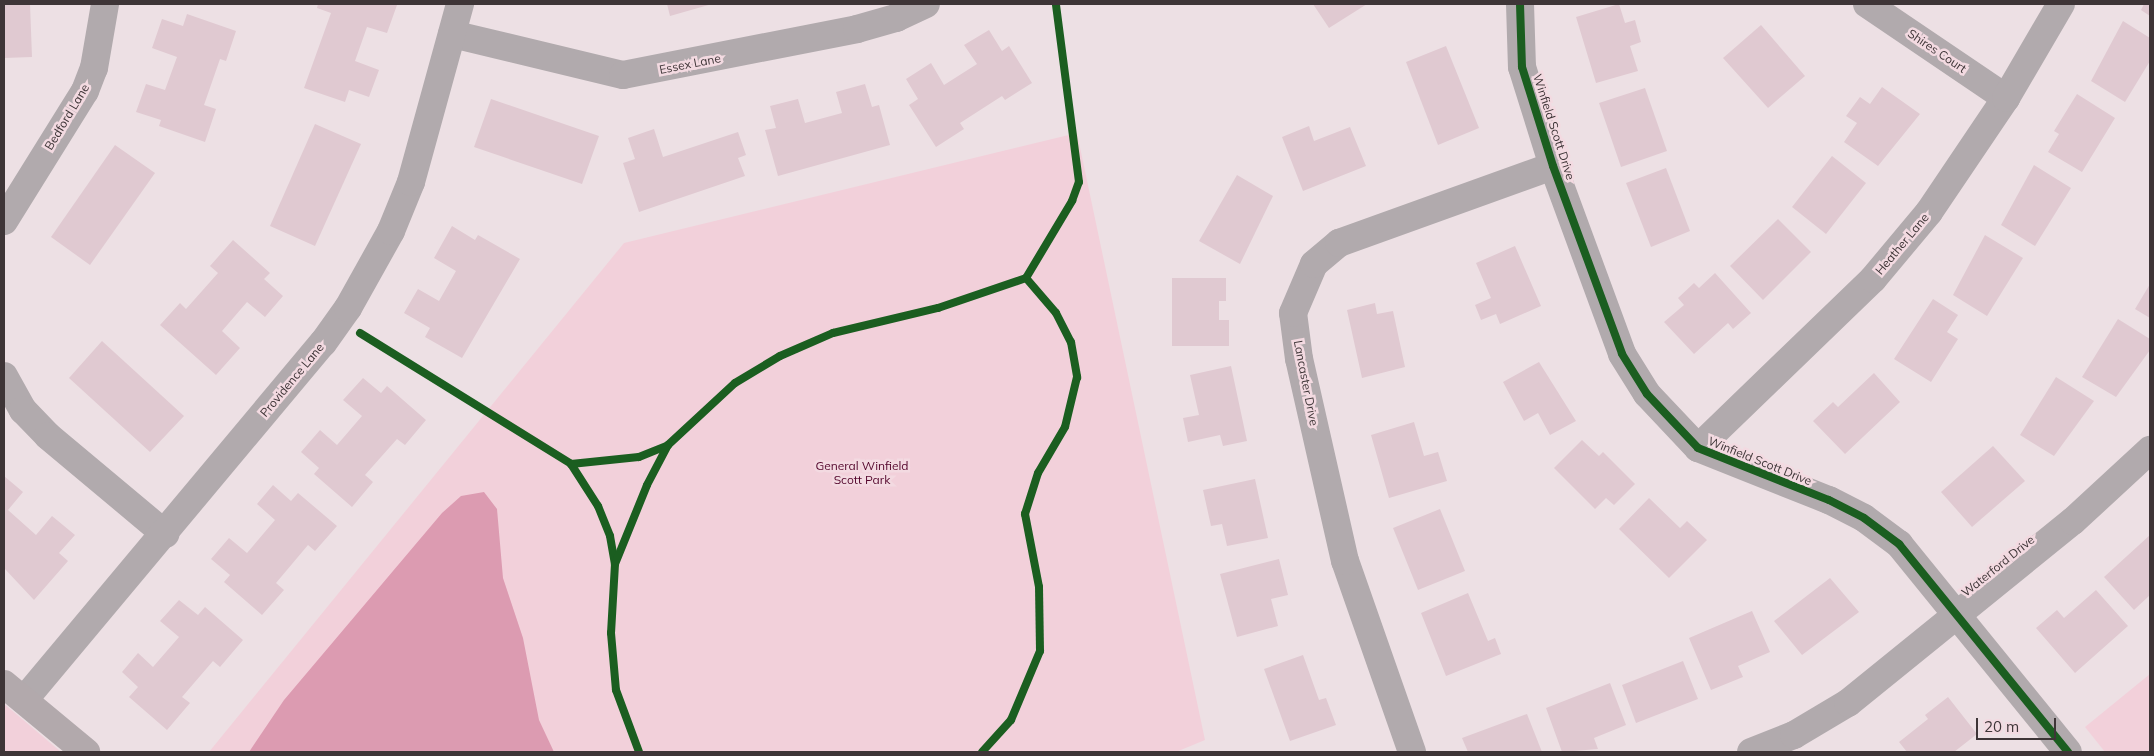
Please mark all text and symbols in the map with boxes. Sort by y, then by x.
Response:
street label: Shires Court [1905,26,1969,76]
street label: Essex Lane [658,51,722,77]
street label: Winfield Scott Drive [1530,72,1578,182]
street label: Bedford Lane [42,81,92,153]
street label: Heather Lane [1872,210,1932,278]
street label: Lancaster Drive [1291,339,1321,427]
street label: Providence Lane [257,340,327,420]
street label: Winfield Scott Drive [1706,434,1814,488]
park label: General Winfield Scott Park [815,459,909,487]
street label: Waterford Drive [1959,532,2037,600]
scale bar [1979,708,2059,740]
text: 20 m [1984,717,2019,736]

